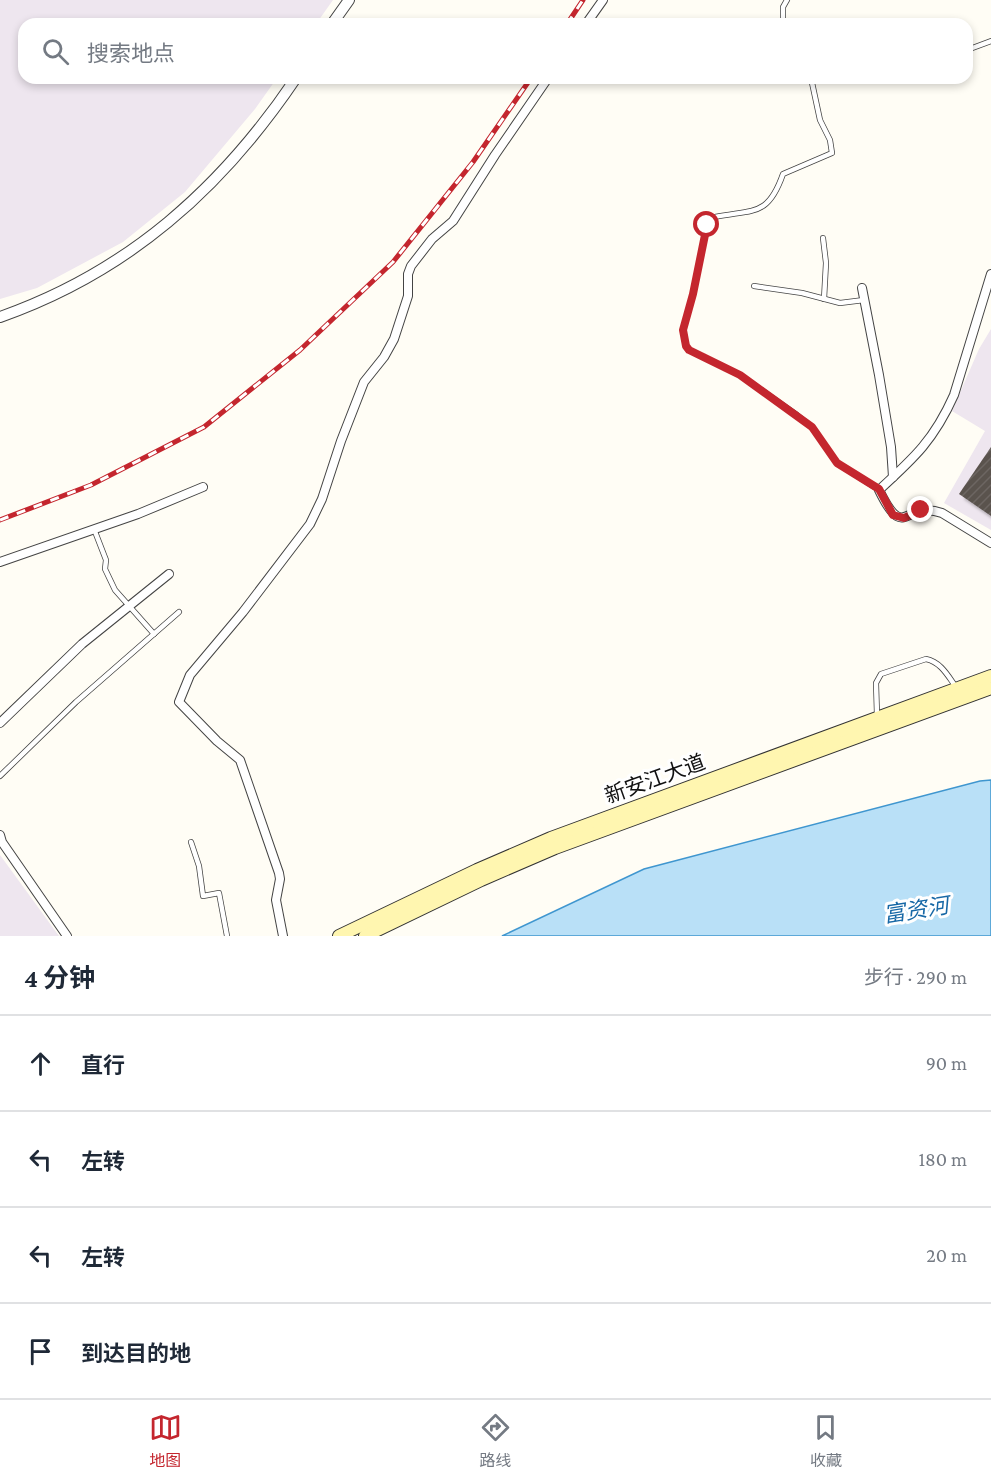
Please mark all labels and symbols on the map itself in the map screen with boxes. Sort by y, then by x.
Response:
route start [693,211,719,237]
route end [907,496,933,522]
street label: 新安江大道 [602,750,708,808]
water label: 富资河 [881,892,954,928]

